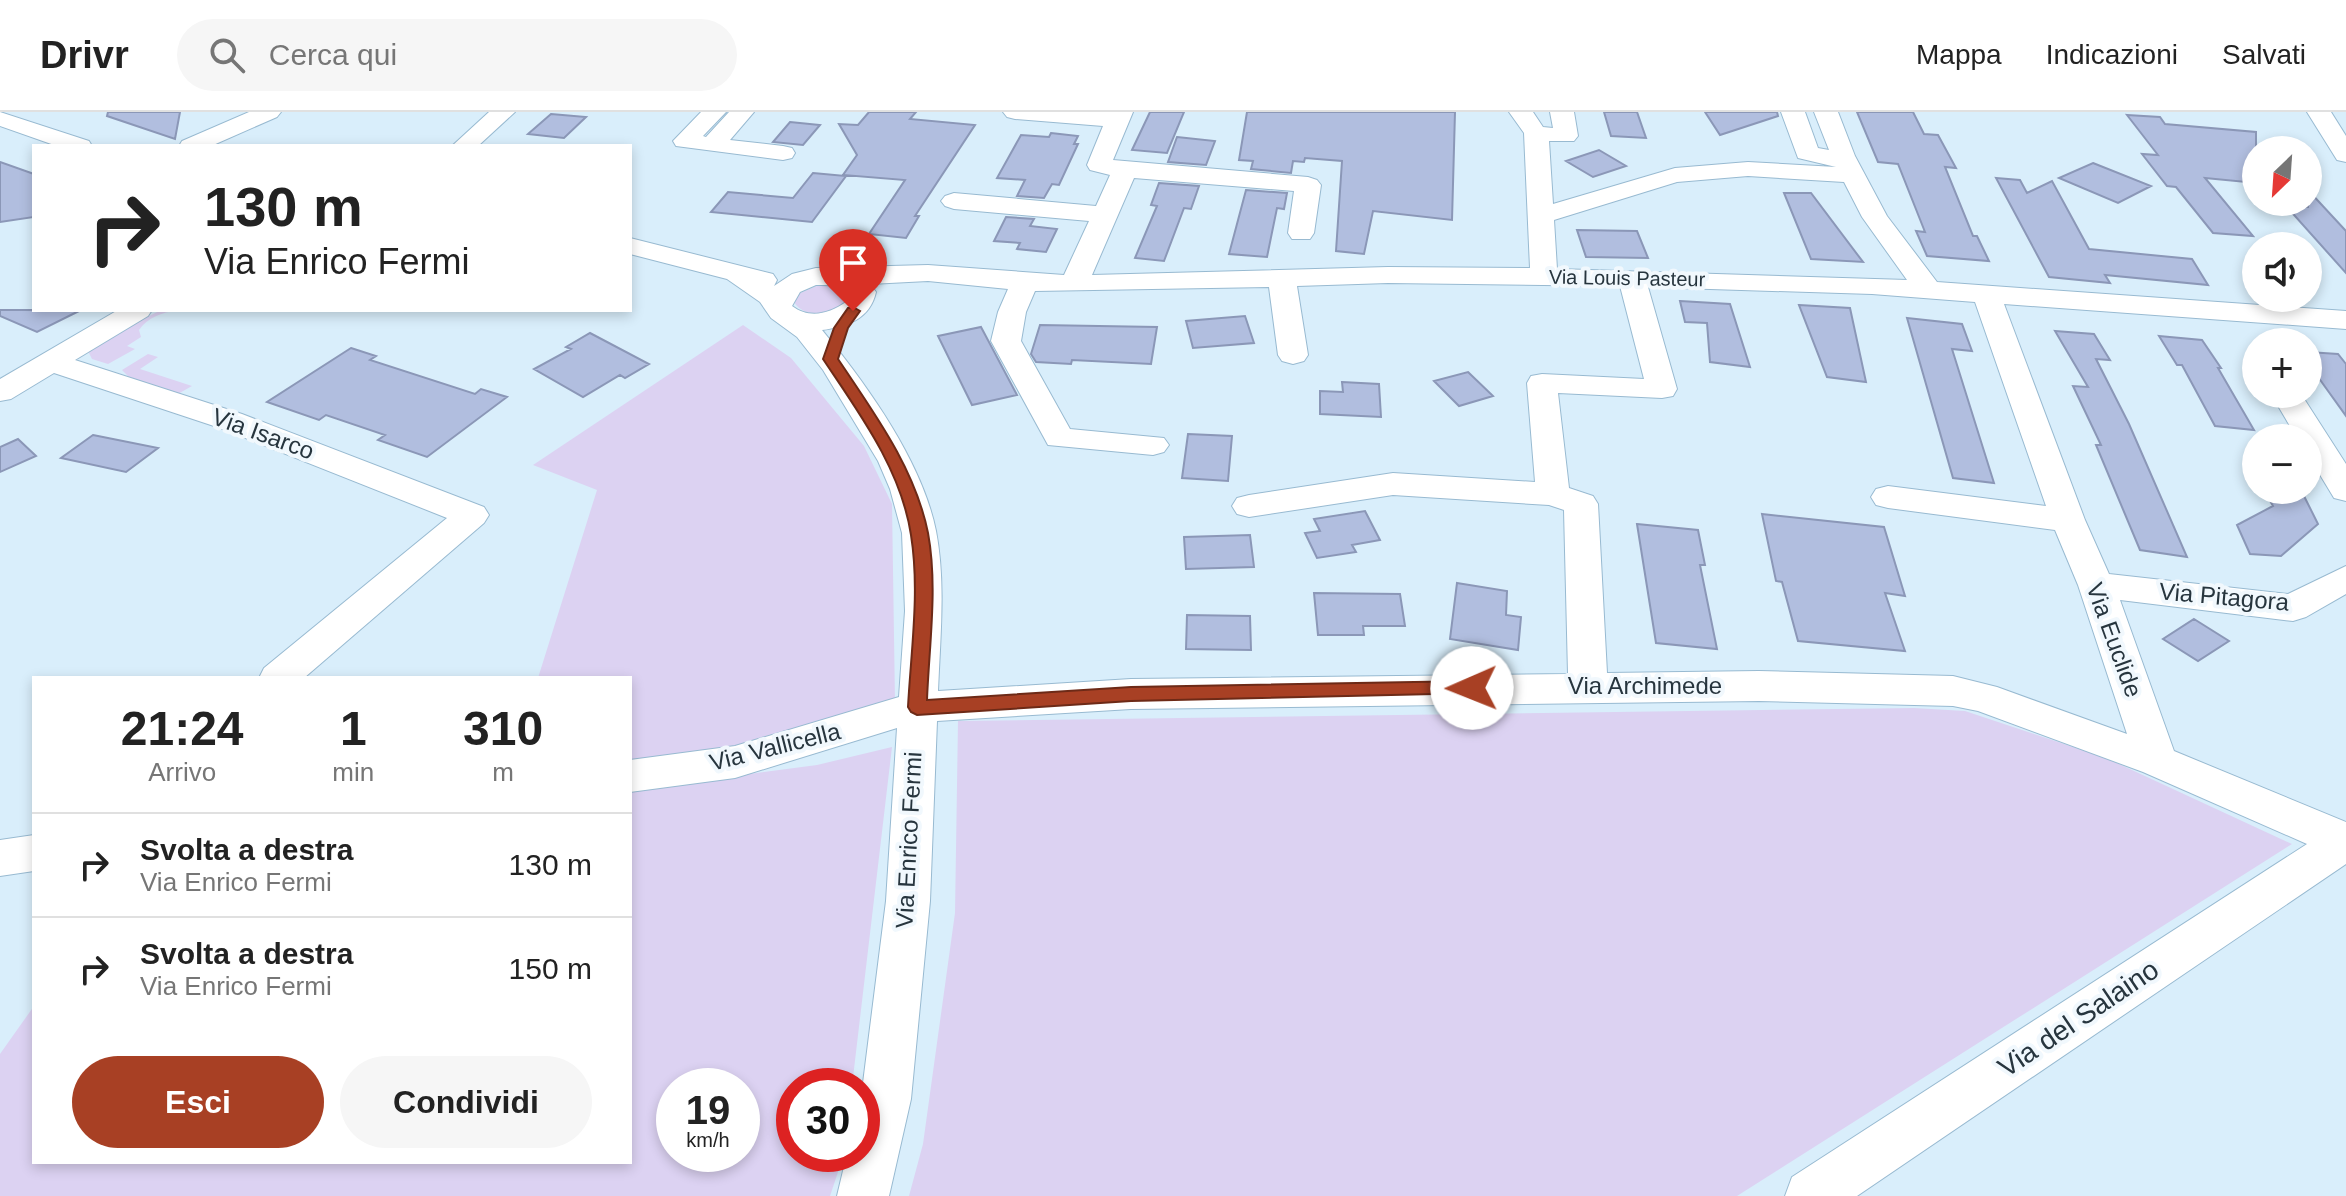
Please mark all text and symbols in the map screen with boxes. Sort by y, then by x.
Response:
search box [177,19,737,91]
icon: search [205,33,249,77]
text: Drivr [40,34,129,76]
text: Cerca qui [269,38,397,71]
text: Mappa [1916,39,2002,70]
text: Indicazioni [2046,39,2178,70]
text: Salvati [2222,39,2306,70]
north arrow [2242,136,2322,216]
map controls [2242,136,2322,504]
text: 130 m [204,175,363,238]
icon: right [72,176,176,280]
pin [819,229,887,311]
button: sound [2242,232,2322,312]
text: Via Enrico Fermi [204,241,469,282]
icon: arrive [831,241,875,285]
street label: Via Louis Pasteur [1549,266,1706,290]
button: + [2242,328,2322,408]
street label: Via Isarco [209,403,318,464]
button: − [2242,424,2322,504]
street label: Via Pitagora [2158,577,2291,616]
street label: Via Euclide [2081,579,2148,701]
position arrow [1430,646,1514,730]
street label: Via Archimede [1568,672,1722,699]
text: 21:24 [121,702,244,755]
text: 1 [340,702,367,755]
text: 310 [463,702,543,755]
street label: Via Vallicella [707,717,844,776]
street label: Via Enrico Fermi [890,751,927,929]
text: Arrivo [148,757,216,787]
text: min [332,757,374,787]
text: m [492,757,514,787]
text: Svolta a destra [140,833,353,866]
icon: right [72,843,116,887]
text: 130 m [509,848,592,881]
text: Via Enrico Fermi [140,867,332,897]
text: Svolta a destra [140,937,353,970]
icon: right [72,947,116,991]
text: 150 m [509,952,592,985]
street label: Via del Salaino [1992,953,2164,1083]
text: Via Enrico Fermi [140,971,332,1001]
button: Esci [72,1056,324,1148]
button: Condividi [340,1056,592,1148]
speed limit sign: 30 [776,1068,880,1172]
text: 19 [686,1088,730,1132]
text: km/h [686,1129,730,1151]

